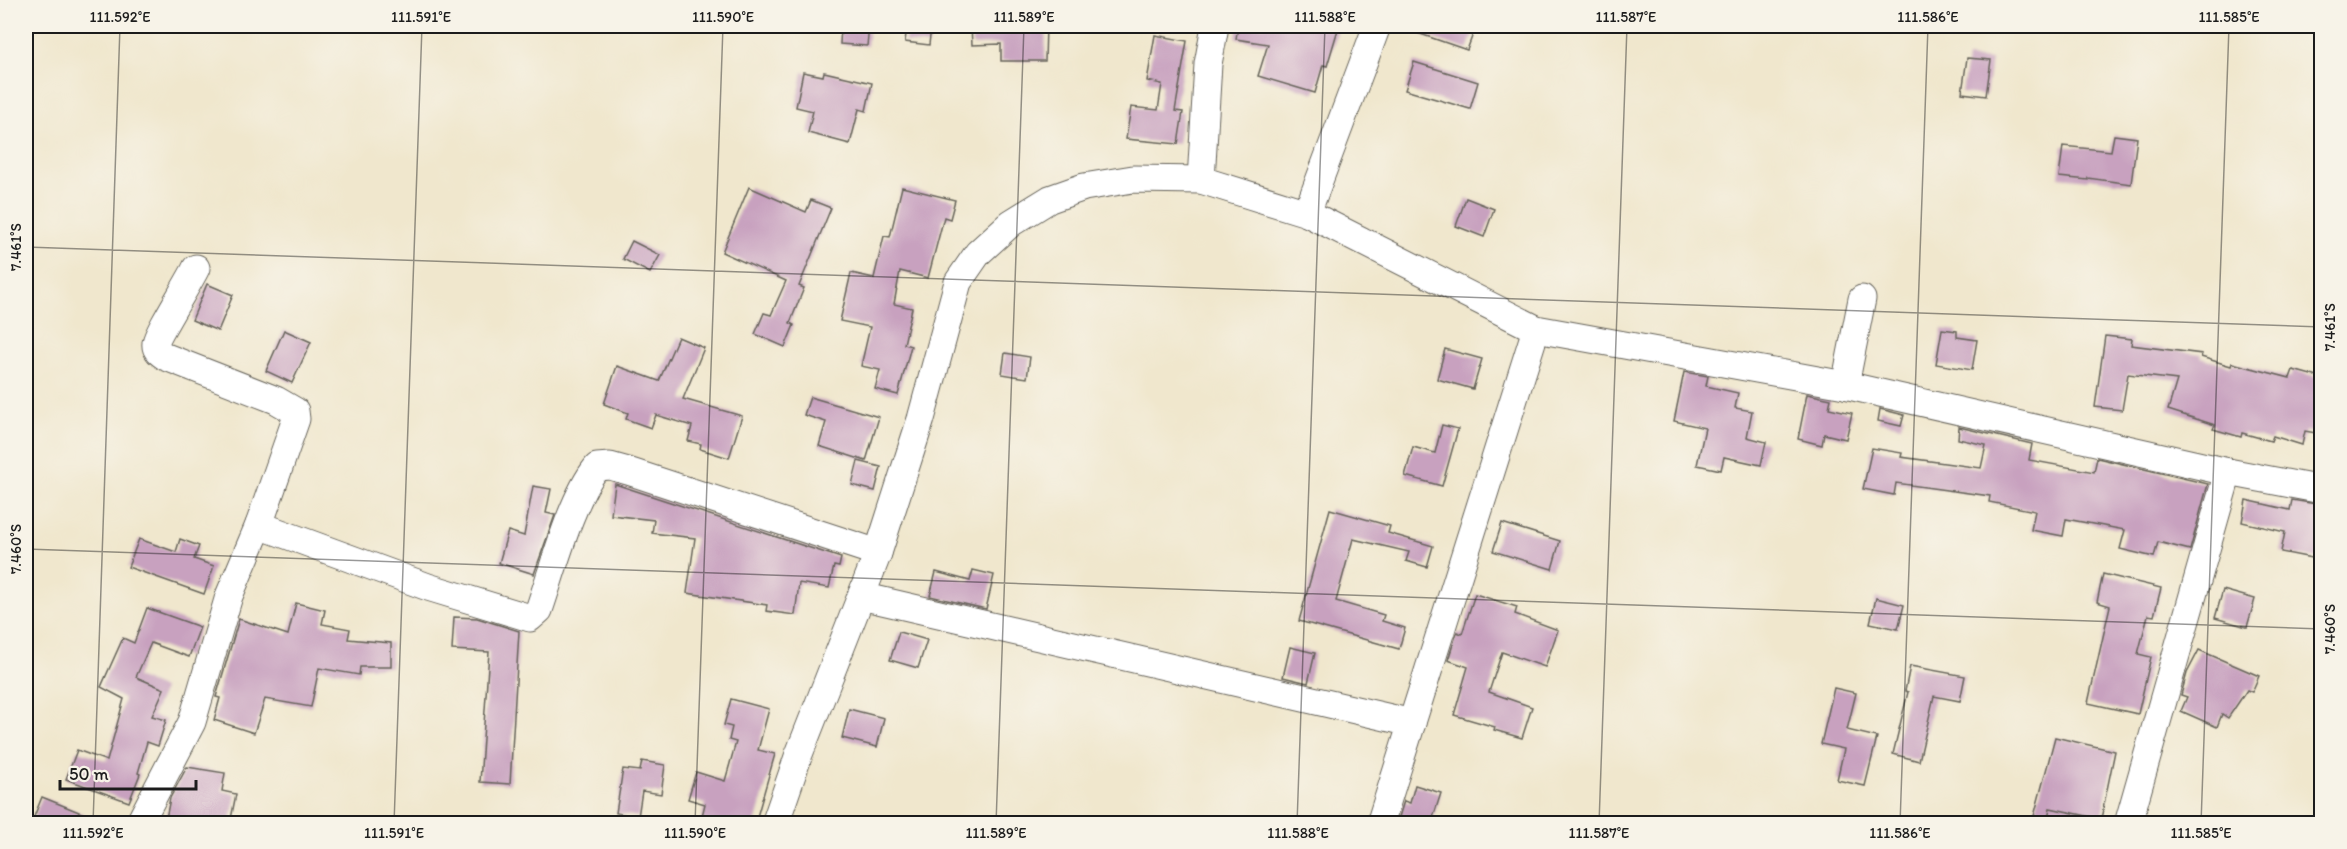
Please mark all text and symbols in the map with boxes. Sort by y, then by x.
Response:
text: 111.592°E [90,8,150,26]
text: 111.591°E [391,8,451,26]
text: 111.590°E [692,8,754,26]
text: 111.589°E [993,8,1055,26]
text: 111.588°E [1294,8,1356,26]
text: 111.587°E [1596,8,1656,26]
text: 111.586°E [1897,8,1959,26]
text: 111.585°E [2198,8,2260,26]
text: 7.461°S [7,223,25,271]
text: 7.461°S [2321,303,2339,351]
text: 7.460°S [7,524,25,574]
text: 7.460°S [2321,604,2339,654]
scale bar [60,753,196,791]
text: 50 m [69,763,109,785]
text: 111.592°E [63,824,123,842]
text: 111.591°E [364,824,424,842]
text: 111.590°E [664,824,726,842]
text: 111.589°E [965,824,1027,842]
text: 111.588°E [1267,824,1329,842]
text: 111.587°E [1569,824,1629,842]
text: 111.586°E [1869,824,1931,842]
text: 111.585°E [2170,824,2232,842]

